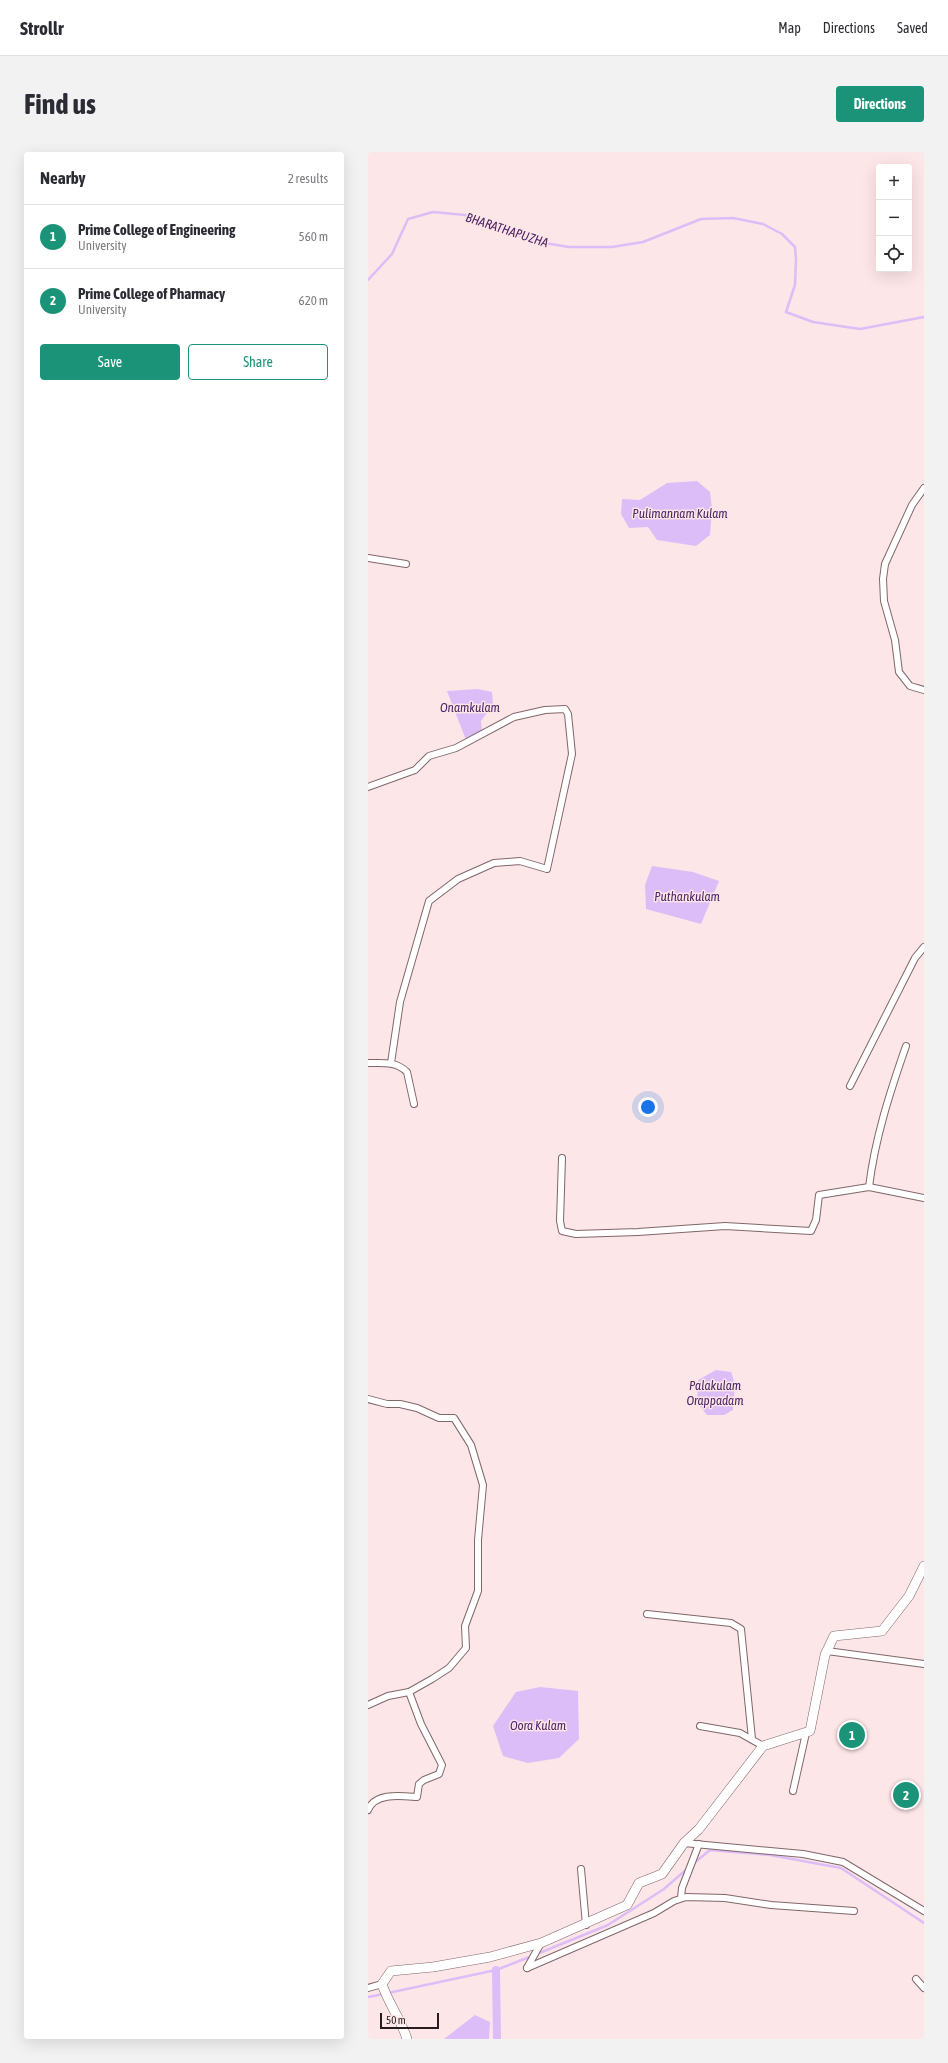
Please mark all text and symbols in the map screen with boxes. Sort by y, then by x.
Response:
text: Strollr [20,17,64,39]
text: Map [778,20,801,36]
text: Directions [823,20,875,36]
text: Saved [897,20,928,36]
button: Directions [836,86,924,122]
text: Find us [24,88,96,120]
map controls [876,164,912,272]
button: + [876,164,912,200]
text: Nearby [40,168,86,188]
text: 2 results [288,171,328,186]
button: − [876,200,912,236]
water label: BHARATHAPUZHA [464,210,550,250]
text: Prime College of Engineering [78,221,236,238]
text: 1 [50,229,56,244]
text: 560 m [299,229,328,244]
button: locate [876,236,912,272]
text: University [78,238,127,253]
text: Prime College of Pharmacy [78,285,225,302]
text: 2 [50,293,56,308]
text: 620 m [299,293,328,308]
text: University [78,302,127,317]
button: Save [40,344,180,380]
button: Share [188,344,328,380]
water label: Pulimannam Kulam [632,506,728,521]
water label: Onamkulam [440,700,501,715]
water label: Puthankulam [654,889,720,904]
your location [638,1097,658,1117]
water label: Palakulam Orappadam [686,1378,744,1408]
water label: Oora Kulam [510,1718,567,1733]
pin: 1 [839,1720,865,1750]
pin: 2 [893,1780,919,1810]
scale bar [380,2011,439,2030]
text: 50 m [386,2014,406,2026]

